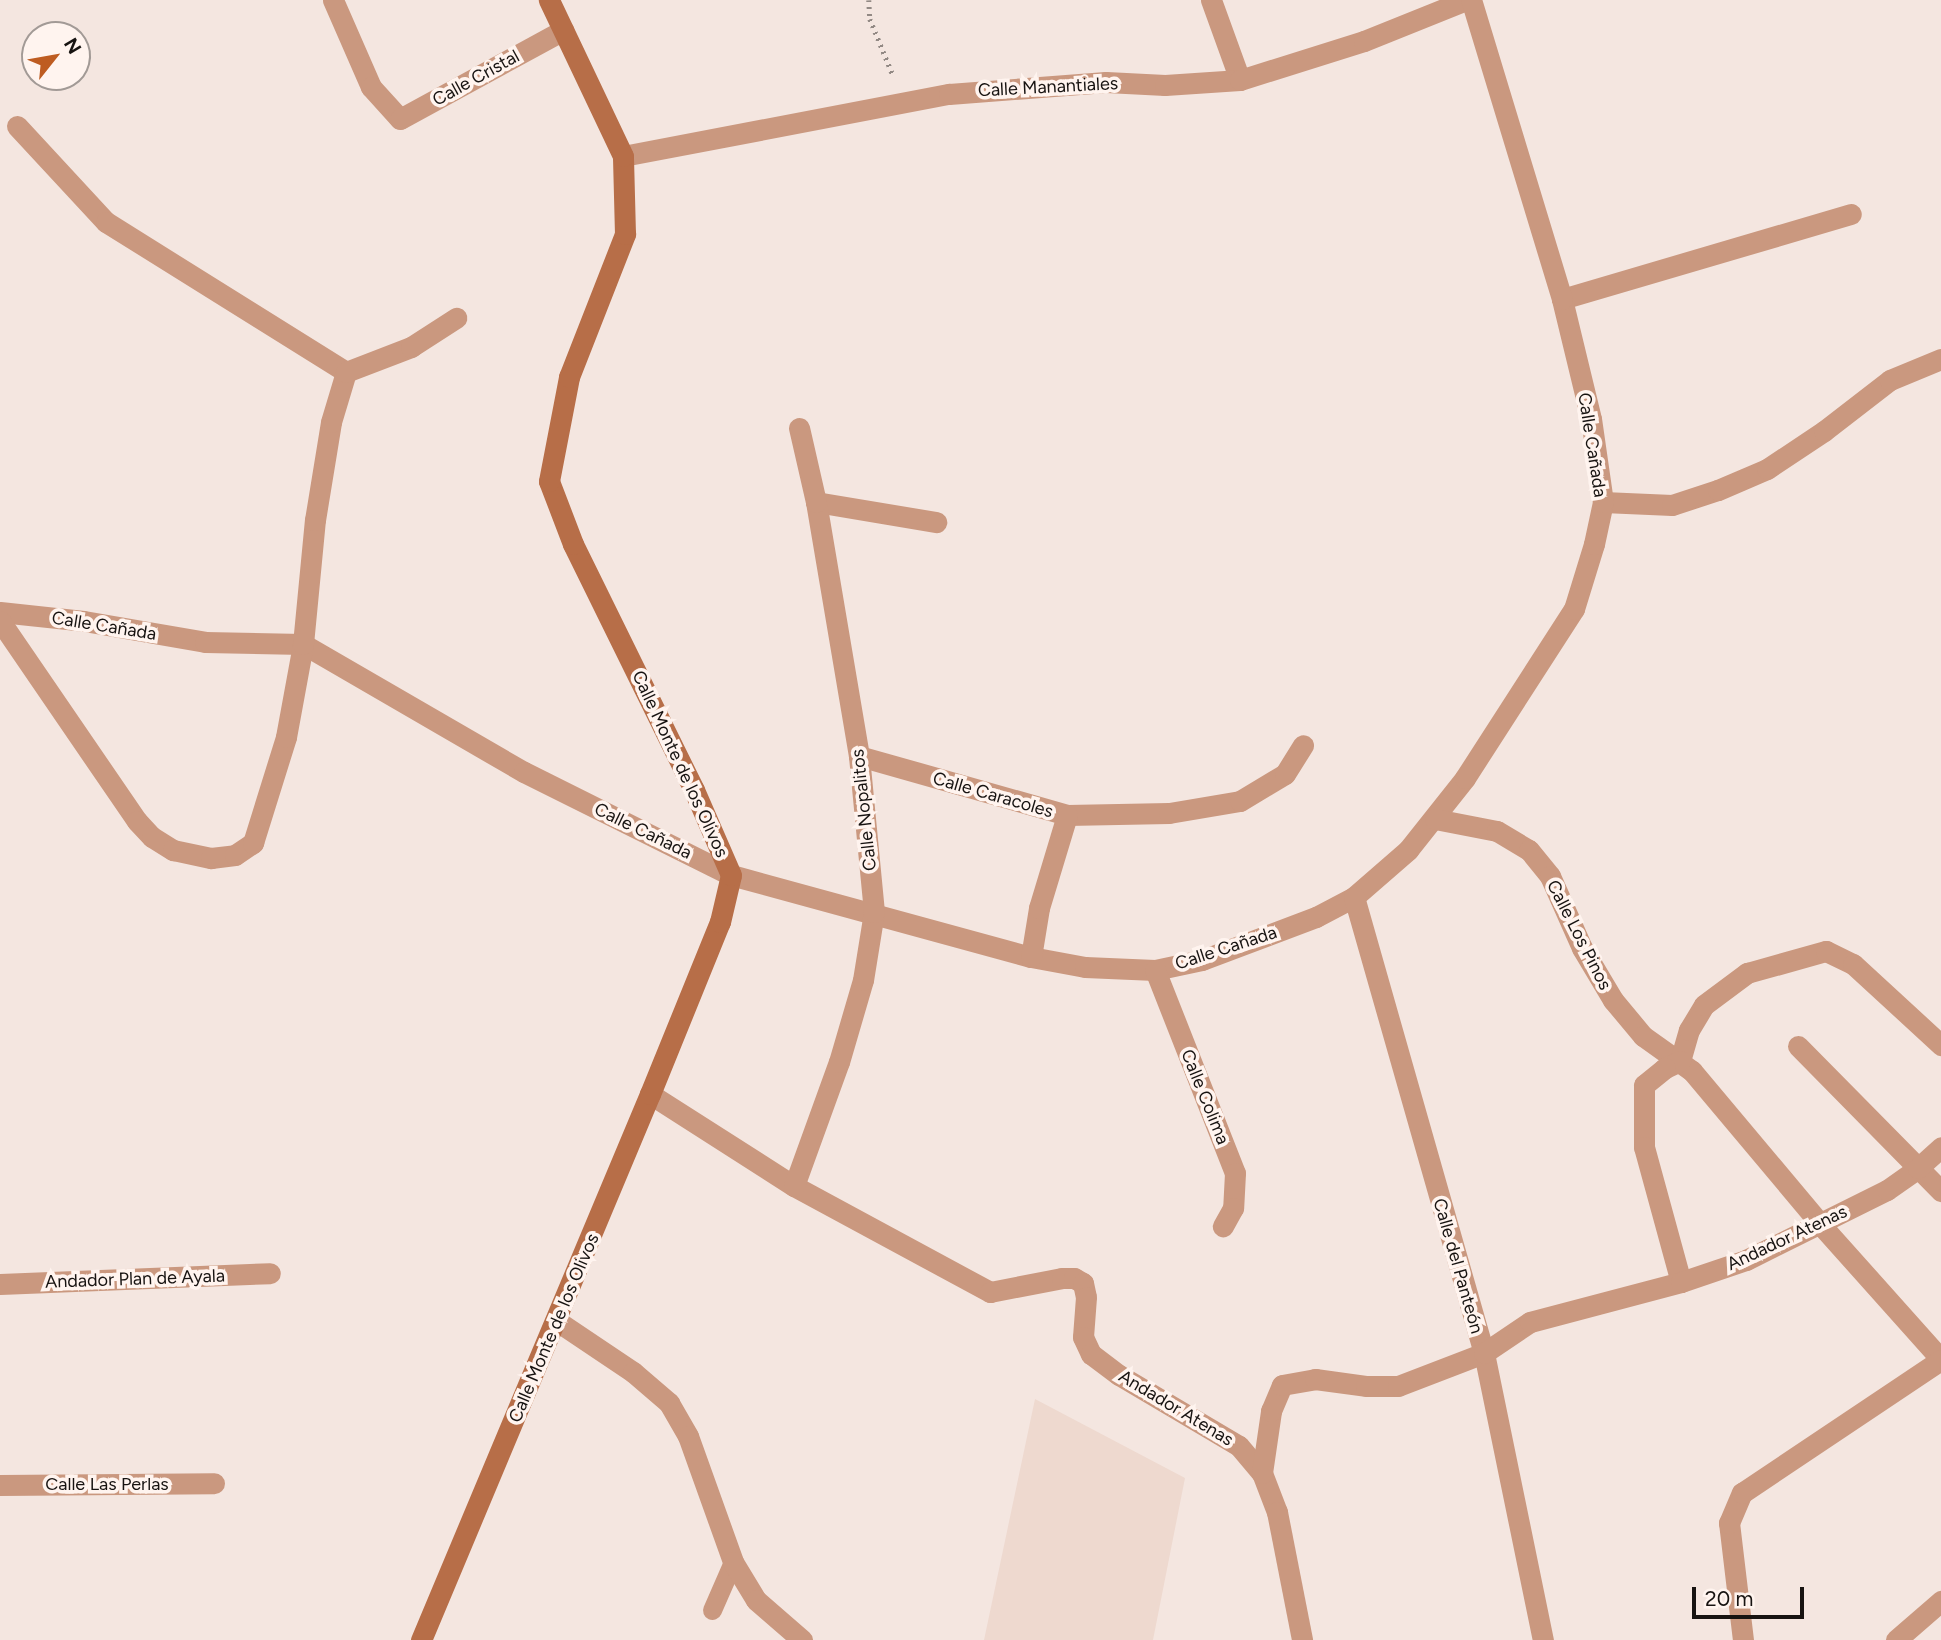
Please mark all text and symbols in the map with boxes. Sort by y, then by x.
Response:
north arrow [21,21,91,91]
text: N [59,34,86,58]
street label: Calle Cristal [429,45,523,111]
street label: Calle Manantiales [977,73,1119,101]
street label: Calle Cañada [1573,391,1611,499]
street label: Calle Cañada [50,607,158,645]
street label: Calle Monte de los Olivos [627,667,733,861]
street label: Calle Nopalitos [847,748,881,872]
street label: Calle Caracoles [930,768,1056,822]
street label: Calle Cañada [591,798,695,864]
street label: Calle Los Pinos [1542,876,1616,994]
street label: Calle Cañada [1173,921,1279,975]
street label: Calle Colima [1176,1046,1234,1148]
street label: Calle del Panteón [1428,1196,1488,1336]
street label: Andador Atenas [1724,1201,1850,1275]
street label: Calle Monte de los Olivos [504,1230,604,1426]
street label: Andador Plan de Ayala [45,1265,225,1293]
street label: Andador Atenas [1115,1365,1237,1451]
street label: Calle Las Perlas [45,1473,169,1495]
scale bar [1696,1574,1808,1618]
text: 20 m [1705,1586,1753,1611]

